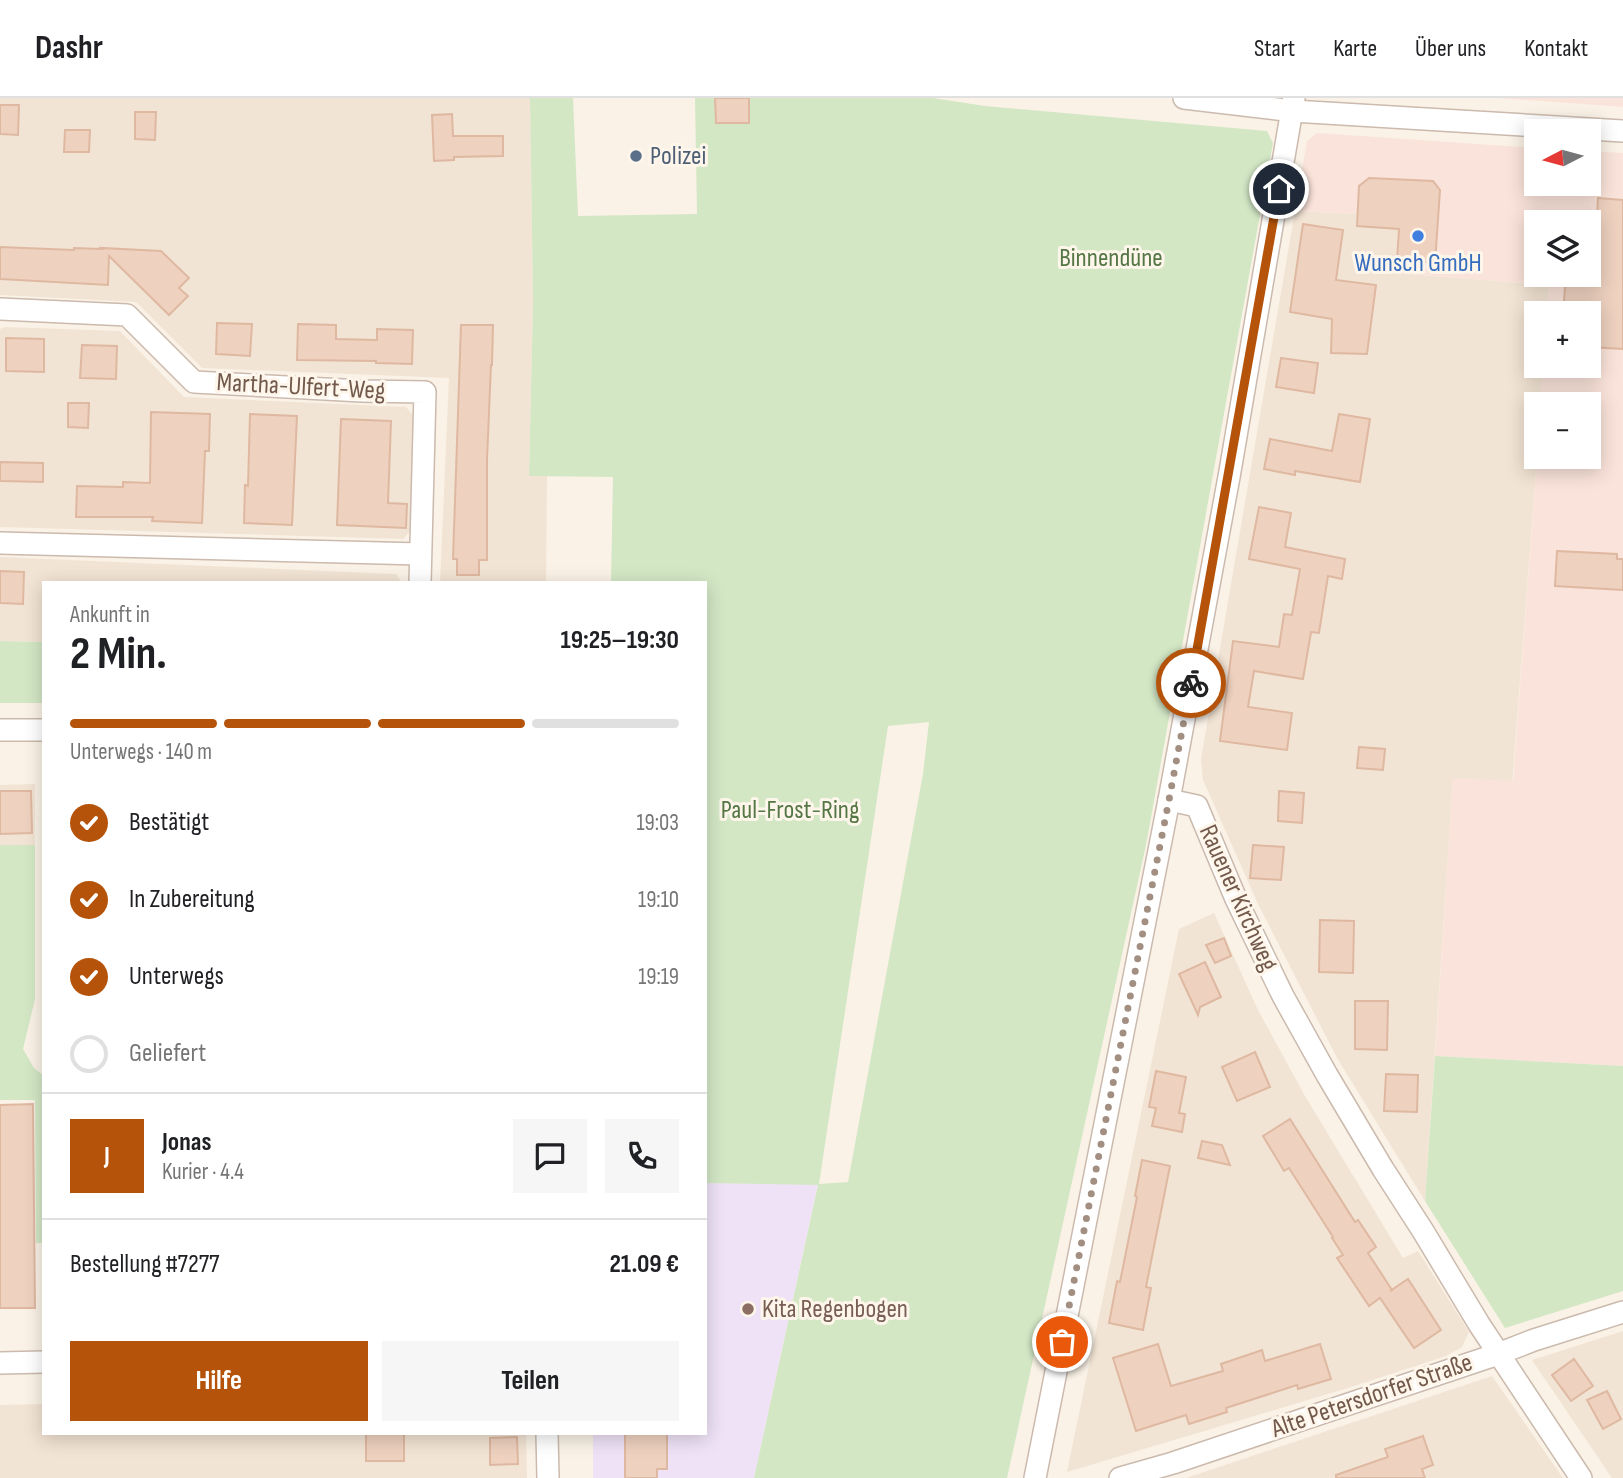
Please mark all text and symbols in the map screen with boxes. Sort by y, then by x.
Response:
text: Dashr [35,28,103,68]
text: Start [1254,34,1295,63]
text: Karte [1333,34,1377,63]
text: Über uns [1415,34,1486,63]
text: Kontakt [1524,34,1588,63]
north arrow [1524,119,1601,196]
map controls [1524,119,1601,469]
place label: Polizei [650,141,706,172]
marker: Polizei [628,148,644,164]
pin [1249,159,1309,219]
icon: home [1260,170,1298,208]
button: layers [1524,210,1601,287]
marker: Wunsch GmbH [1410,228,1426,244]
park label: Binnendüne [1059,243,1163,274]
place label: Wunsch GmbH [1354,248,1482,279]
button: + [1524,301,1601,378]
street label: Martha-Ulfert-Weg [216,367,386,407]
button: − [1524,392,1601,469]
text: Ankunft in [70,601,150,629]
text: 19:25–19:30 [560,625,679,656]
text: 2 Min. [70,627,167,682]
courier [1156,648,1226,718]
icon: bike [1172,664,1210,702]
text: Unterwegs · 140 m [70,738,212,766]
park label: Paul-Frost-Ring [721,795,859,826]
icon: check [70,804,108,842]
text: Bestätigt [129,807,209,838]
text: 19:03 [637,809,679,837]
street label: Rauener Kirchweg [1192,820,1284,976]
icon: check [70,881,108,919]
text: In Zubereitung [129,884,255,915]
text: 19:10 [638,886,679,914]
icon: check [70,958,108,996]
text: Unterwegs [129,961,224,992]
text: 19:19 [638,963,679,991]
text: Geliefert [129,1038,206,1069]
button: chat [513,1119,587,1193]
button: phone [605,1119,679,1193]
text: Jonas [162,1127,211,1158]
text: J [104,1141,110,1172]
text: Kurier · 4.4 [162,1158,244,1186]
text: Bestellung #7277 [70,1249,220,1280]
text: 21.09 € [609,1249,679,1280]
place label: Kita Regenbogen [762,1294,908,1325]
marker: Kita Regenbogen [740,1301,756,1317]
pin [1032,1312,1092,1372]
icon: bag [1043,1323,1081,1361]
button: Hilfe [70,1341,368,1421]
button: Teilen [382,1341,679,1421]
street label: Alte Petersdorfer Straße [1267,1347,1477,1445]

